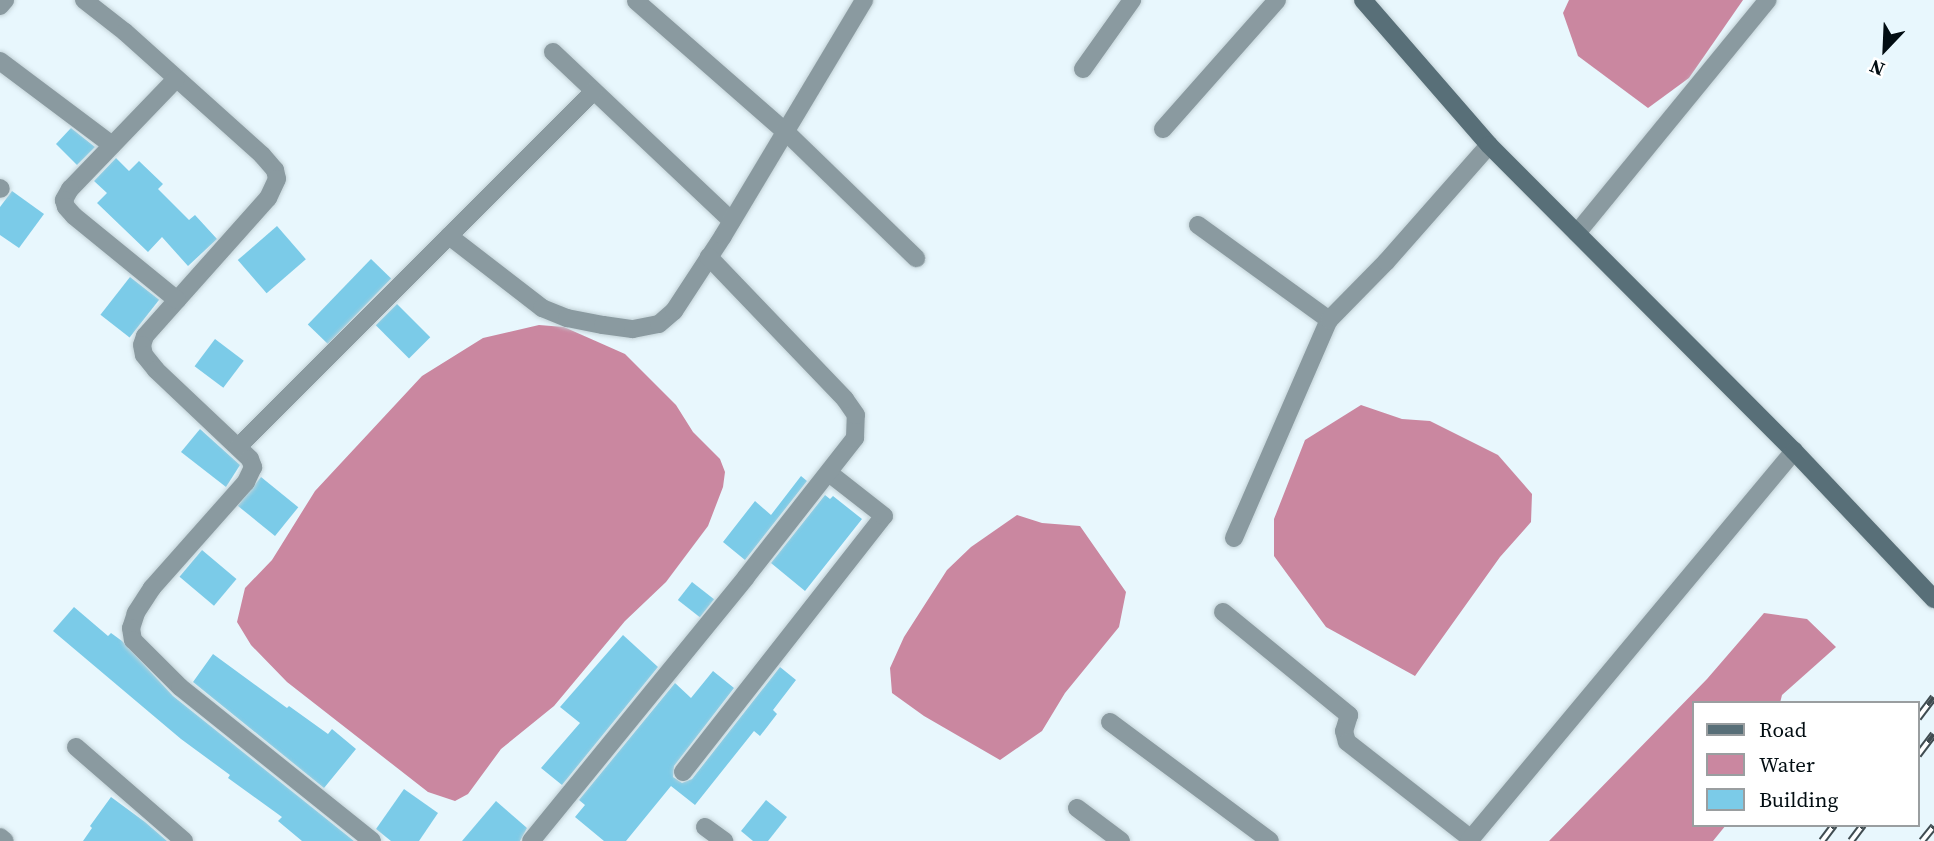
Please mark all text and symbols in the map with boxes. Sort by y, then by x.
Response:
north arrow [1850,14,1920,84]
text: N [1865,54,1888,83]
legend [1692,701,1920,827]
text: Road [1759,715,1807,744]
text: Water [1759,750,1815,779]
text: Building [1759,785,1838,814]

